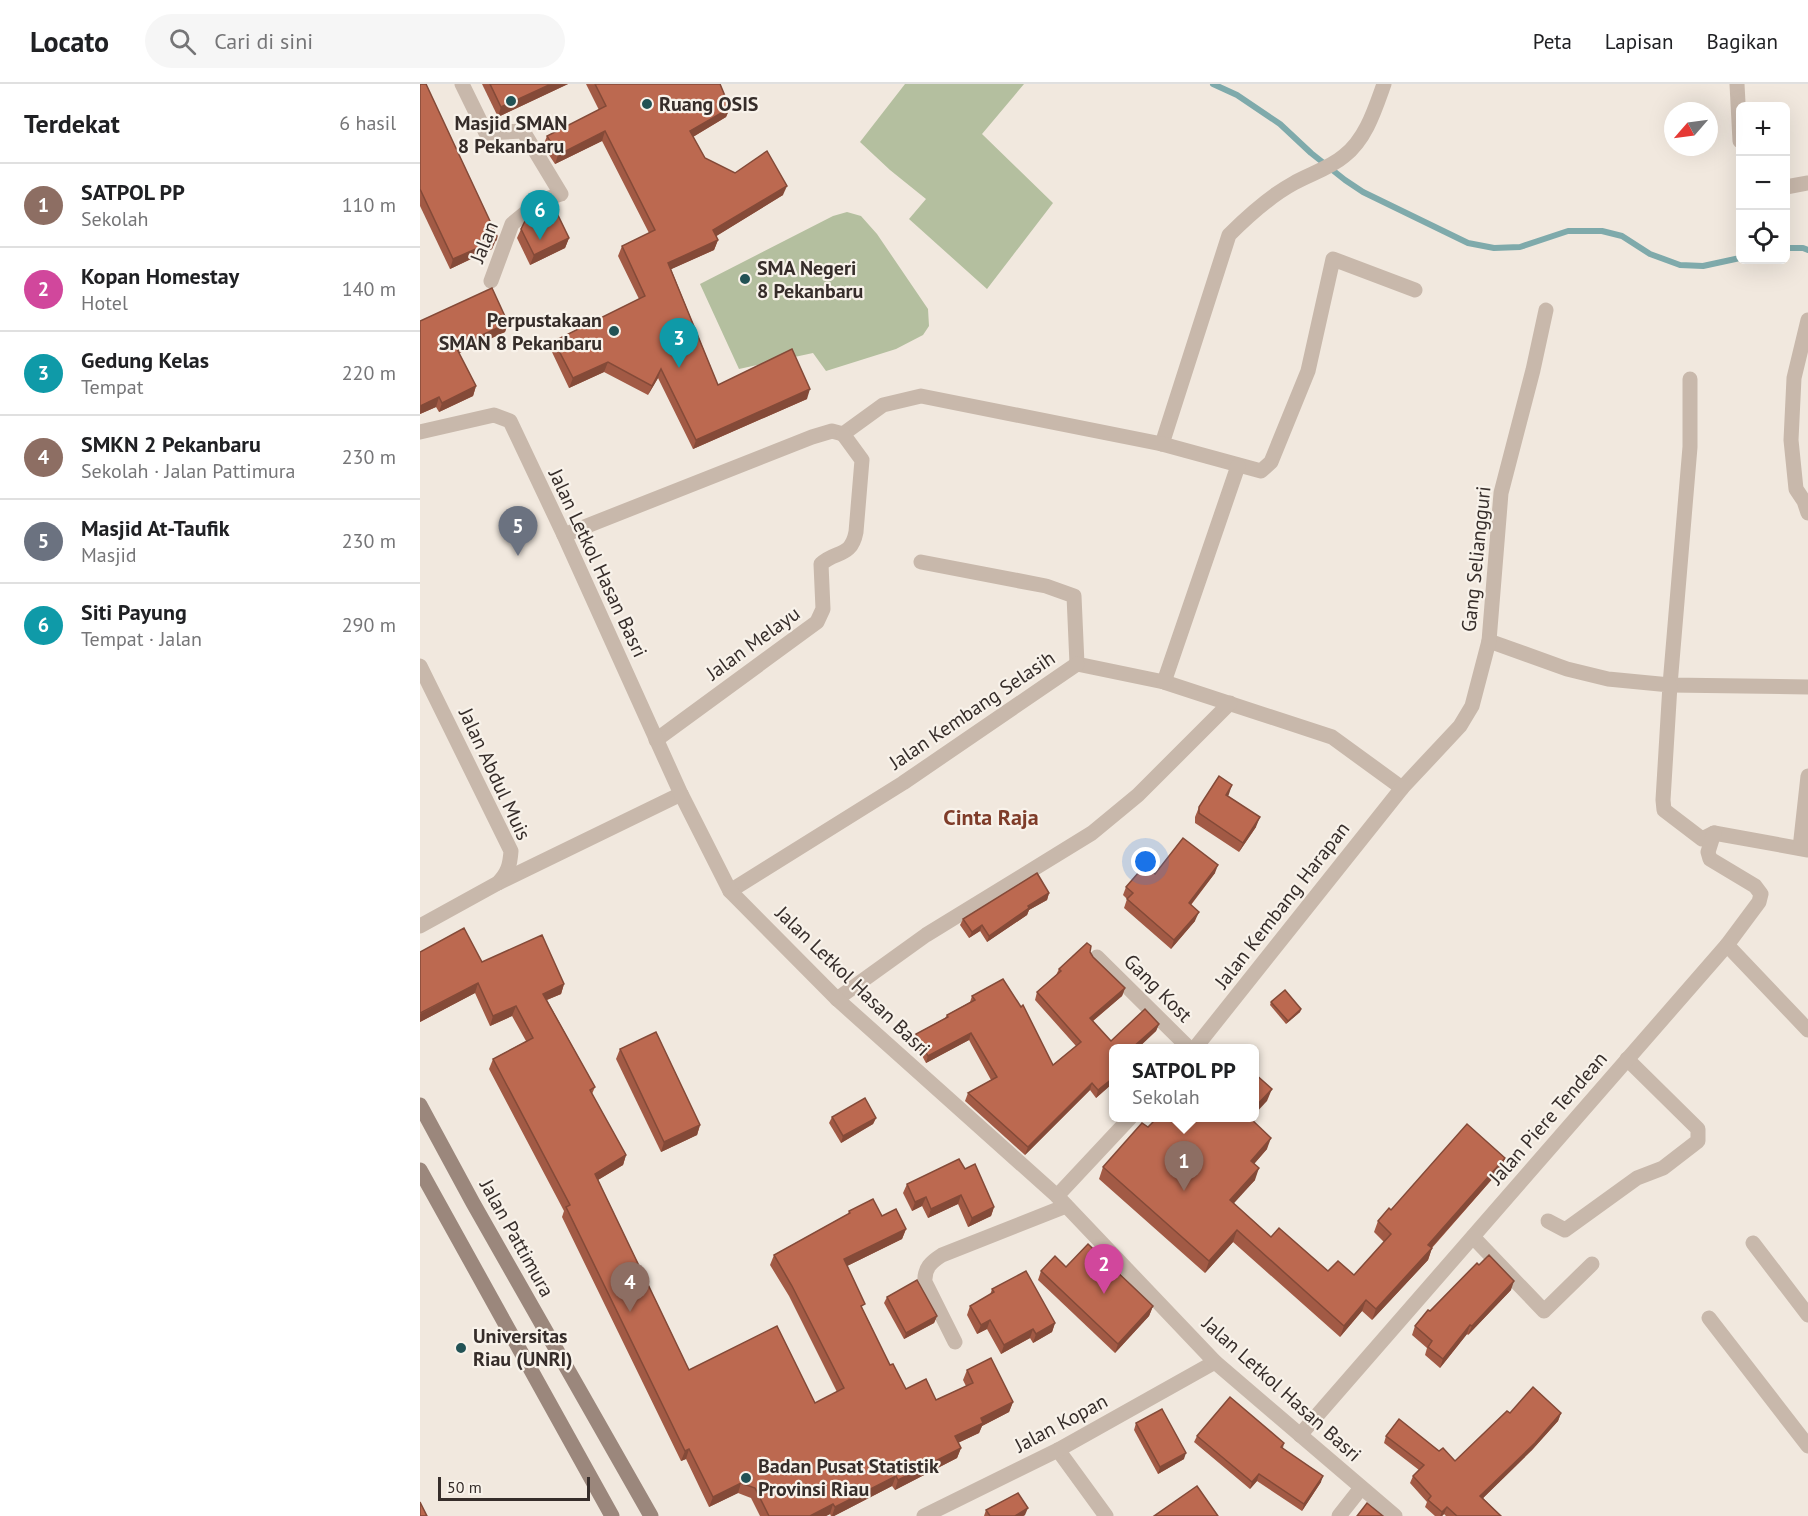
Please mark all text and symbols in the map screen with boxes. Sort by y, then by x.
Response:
search box [145,14,565,68]
text: Locato [30,23,109,60]
icon: search [166,25,199,58]
text: Cari di sini [214,27,313,55]
text: Peta [1533,28,1572,55]
text: Lapisan [1605,28,1673,55]
text: Bagikan [1706,28,1778,55]
place label: Ruang OSIS [659,91,758,117]
marker: Masjid SMAN 8 Pekanbaru [504,94,518,108]
marker: Ruang OSIS [640,97,654,111]
north arrow [1664,102,1718,156]
map controls [1736,102,1790,264]
button: + [1736,102,1790,156]
text: Terdekat [24,107,120,140]
text: 6 hasil [339,110,396,136]
place label: Masjid SMAN 8 Pekanbaru [455,110,567,159]
button: − [1736,156,1790,210]
text: SATPOL PP [81,178,185,206]
pin: 6 [520,190,560,240]
text: 1 [38,192,49,218]
text: 110 m [342,192,396,218]
text: Sekolah [81,206,149,232]
button: locate [1736,210,1790,264]
street label: Jalan [464,217,504,267]
place label: SMA Negeri 8 Pekanbaru [757,255,863,304]
text: Kopan Homestay [81,262,239,290]
marker: SMA Negeri 8 Pekanbaru [738,272,752,286]
text: 2 [38,276,49,302]
text: 140 m [342,276,396,302]
text: Hotel [81,290,128,316]
place label: Perpustakaan SMAN 8 Pekanbaru [439,307,602,356]
pin: 3 [660,318,698,368]
marker: Perpustakaan SMAN 8 Pekanbaru [607,324,621,338]
text: Gedung Kelas [81,346,209,374]
text: 3 [38,360,49,386]
text: 220 m [342,360,396,386]
text: Tempat [81,374,143,400]
text: SMKN 2 Pekanbaru [81,430,261,458]
text: 4 [38,444,49,470]
text: 230 m [342,444,396,470]
text: Sekolah · Jalan Pattimura [81,458,295,484]
street label: Jalan Letkol Hasan Basri [542,464,653,662]
street label: Gang Seliangguri [1455,485,1497,633]
pin: 5 [498,506,538,556]
text: Masjid At-Taufik [81,514,229,542]
text: 5 [38,528,49,554]
text: 230 m [342,528,396,554]
text: Masjid [81,542,137,568]
text: Siti Payung [81,598,187,626]
street label: Jalan Melayu [700,600,805,686]
text: 6 [38,612,49,638]
text: 290 m [342,612,396,638]
text: Tempat · Jalan [81,626,202,652]
street label: Jalan Kembang Selasih [883,645,1060,776]
street label: Jalan Abdul Muis [453,703,537,844]
district label: Cinta Raja [943,803,1039,831]
street label: Jalan Kembang Harapan [1208,816,1355,995]
your location [1131,847,1160,876]
street label: Jalan Letkol Hasan Basri [769,900,936,1062]
street label: Gang Kost [1118,948,1198,1028]
popup [1109,1044,1259,1122]
street label: Jalan Piere Tendean [1483,1046,1613,1191]
text: SATPOL PP [1132,1056,1236,1084]
text: Sekolah [1132,1084,1200,1110]
pin: 1 [1164,1142,1203,1191]
street label: Jalan Pattimura [473,1174,560,1302]
pin: 2 [1084,1244,1124,1294]
pin: 4 [610,1262,650,1312]
street label: Jalan Letkol Hasan Basri [1196,1310,1367,1467]
place label: Universitas Riau (UNRI) [473,1323,573,1372]
marker: Universitas Riau (UNRI) [454,1341,468,1355]
street label: Jalan Kopan [1009,1388,1112,1459]
place label: Badan Pusat Statistik Provinsi Riau [758,1453,939,1502]
marker: Badan Pusat Statistik Provinsi Riau [739,1471,753,1485]
scale bar [438,1474,590,1502]
text: 50 m [447,1477,482,1497]

